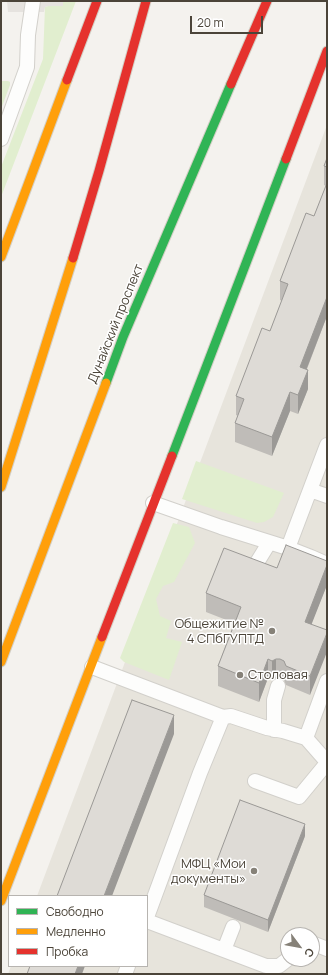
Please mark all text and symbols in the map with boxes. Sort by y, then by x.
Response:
scale bar [192,8,265,34]
text: 20 m [197,14,224,31]
street label: Дунайский проспект [85,262,147,386]
place label: Общежитие № 4 СПбГУПТД [175,616,264,647]
marker: Общежитие № 4 СПбГУПТД [267,626,277,636]
place label: Столовая [248,667,308,683]
marker: Столовая [235,670,245,680]
place label: МФЦ «Мои документы» [171,856,246,887]
marker: МФЦ «Мои документы» [249,866,259,876]
legend [8,895,148,967]
text: Свободно [46,903,104,920]
text: Медленно [46,923,106,940]
north arrow [280,927,320,967]
text: Пробка [46,943,88,960]
text: С [301,946,318,961]

